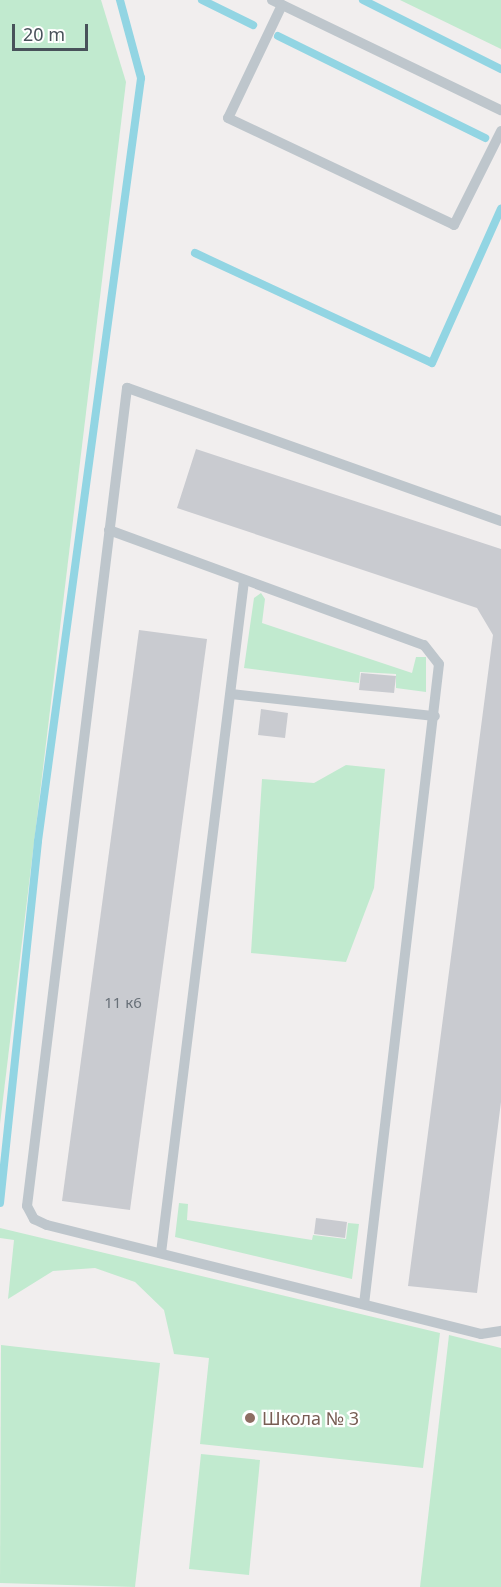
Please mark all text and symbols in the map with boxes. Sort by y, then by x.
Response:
scale bar [15,12,92,50]
text: 20 m [23,22,65,46]
house number: 11 к6 [104,994,142,1012]
place label: Школа № 3 [262,1407,359,1429]
marker: Школа № 3 [243,1411,257,1425]

